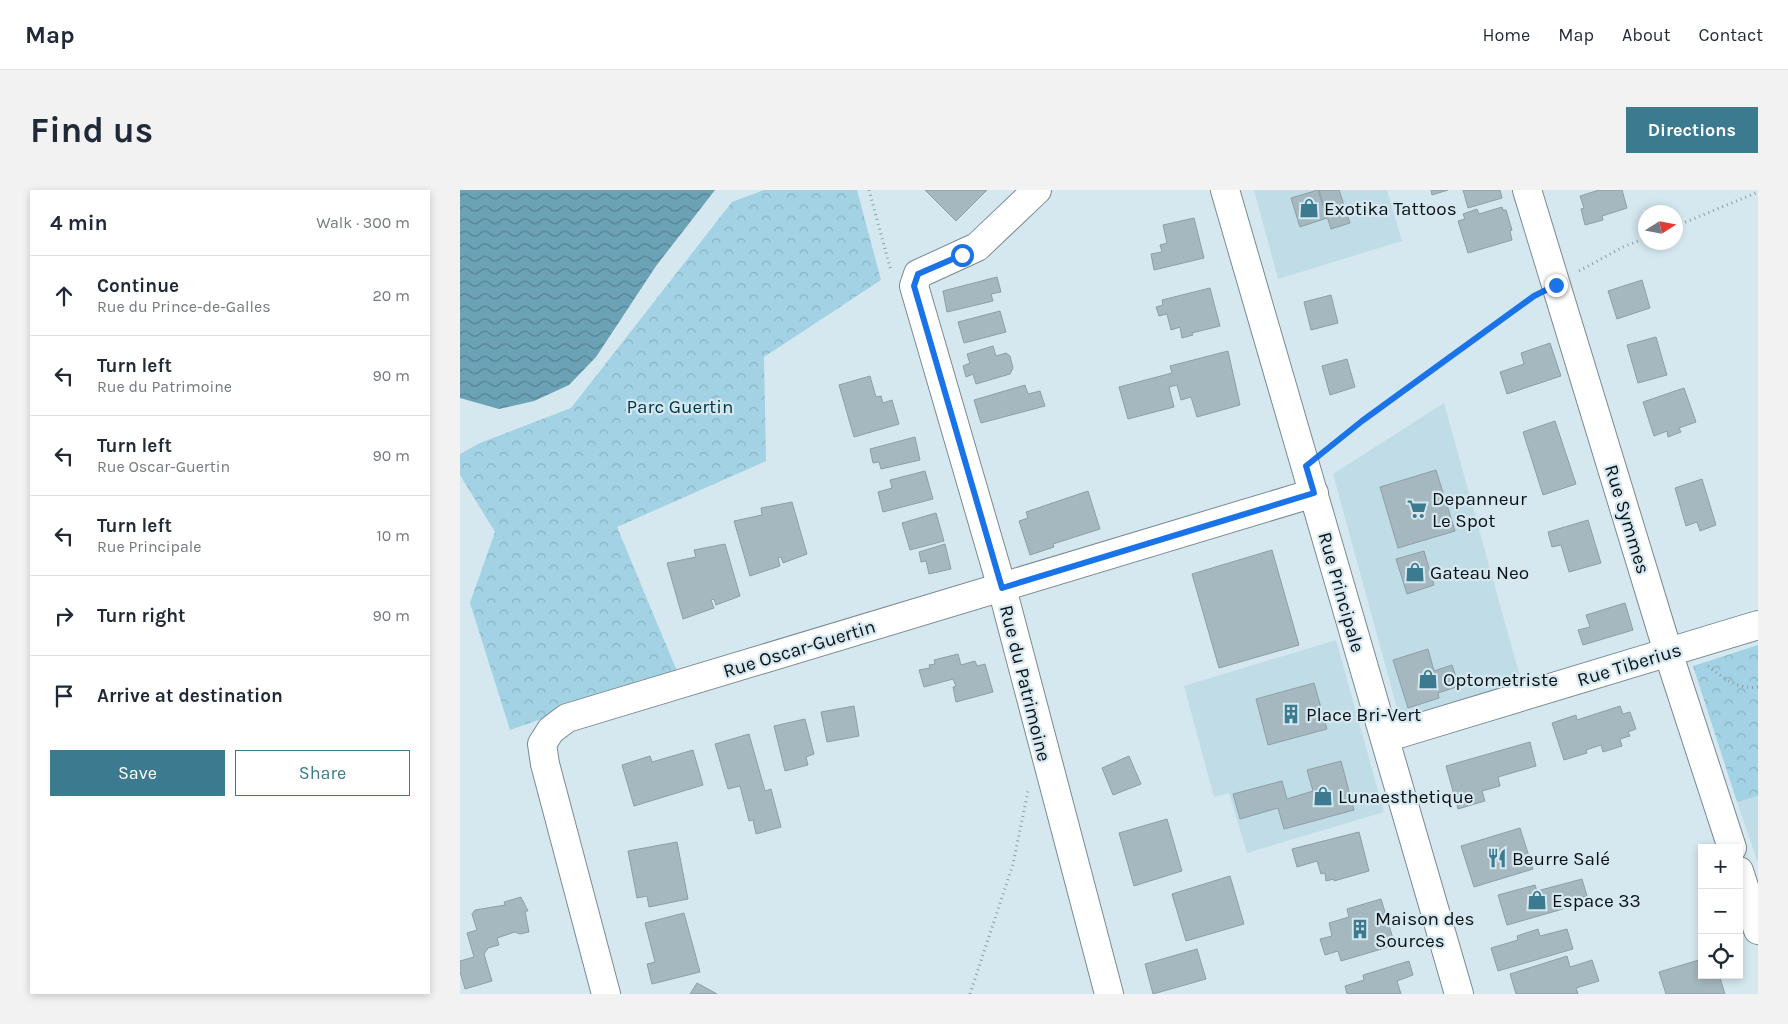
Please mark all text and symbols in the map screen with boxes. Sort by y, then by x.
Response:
text: Map [25,21,75,49]
text: Home [1482,24,1530,46]
text: Map [1558,24,1594,46]
text: About [1622,24,1671,46]
text: Contact [1699,24,1763,46]
button: Directions [1626,107,1758,153]
text: Find us [30,110,153,151]
shop icon: Exotika Tattoos [1298,197,1320,219]
place label: Exotika Tattoos [1324,198,1457,220]
north arrow [1638,205,1683,250]
text: 4 min [50,211,108,235]
text: Walk · 300 m [316,213,410,232]
route start [951,244,974,267]
route end [1545,274,1568,297]
text: Continue [97,275,179,297]
icon: ahead [50,282,78,310]
text: 20 m [372,286,410,305]
text: Rue du Prince-de-Galles [97,297,271,316]
text: Turn left [97,355,172,377]
icon: left [50,362,78,390]
text: 90 m [372,366,410,385]
text: Rue du Patrimoine [97,377,232,396]
park label: Parc Guertin [627,396,733,418]
text: Turn left [97,435,172,457]
icon: left [50,442,78,470]
text: 90 m [372,446,410,465]
text: Rue Oscar-Guertin [97,457,230,476]
street label: Rue Symmes [1600,462,1654,577]
place label: Depanneur Le Spot [1432,488,1527,532]
supermarket icon: Depanneur Le Spot [1406,498,1428,520]
text: Turn left [97,515,172,537]
icon: left [50,522,78,550]
text: 10 m [376,526,410,545]
street label: Rue Principale [1313,530,1369,655]
text: Rue Principale [97,537,201,556]
shop icon: Gateau Neo [1404,561,1426,583]
place label: Gateau Neo [1430,562,1529,584]
icon: right [50,602,78,630]
street label: Rue du Patrimoine [995,603,1055,764]
text: Turn right [97,605,186,627]
text: 90 m [372,606,410,625]
street label: Rue Oscar-Guertin [721,615,878,683]
street label: Rue Tiberius [1575,639,1684,691]
shop icon: Optometriste [1417,668,1439,690]
place label: Optometriste [1443,669,1558,691]
icon: arrive [50,682,78,710]
text: Arrive at destination [97,685,283,707]
building icon: Place Bri-Vert [1280,703,1302,725]
place label: Place Bri-Vert [1306,704,1421,726]
button: Save [50,750,225,796]
button: Share [235,750,410,796]
shop icon: Lunaesthetique [1312,785,1334,807]
place label: Lunaesthetique [1338,786,1474,808]
map controls [1698,844,1743,979]
button: + [1698,844,1743,889]
restaurant icon: Beurre Salé [1486,847,1508,869]
place label: Beurre Salé [1512,848,1610,870]
shop icon: Espace 33 [1526,889,1548,911]
button: − [1698,889,1743,934]
place label: Espace 33 [1552,890,1641,912]
place label: Maison des Sources [1375,908,1475,952]
building icon: Maison des Sources [1349,918,1371,940]
button: locate [1698,934,1743,979]

